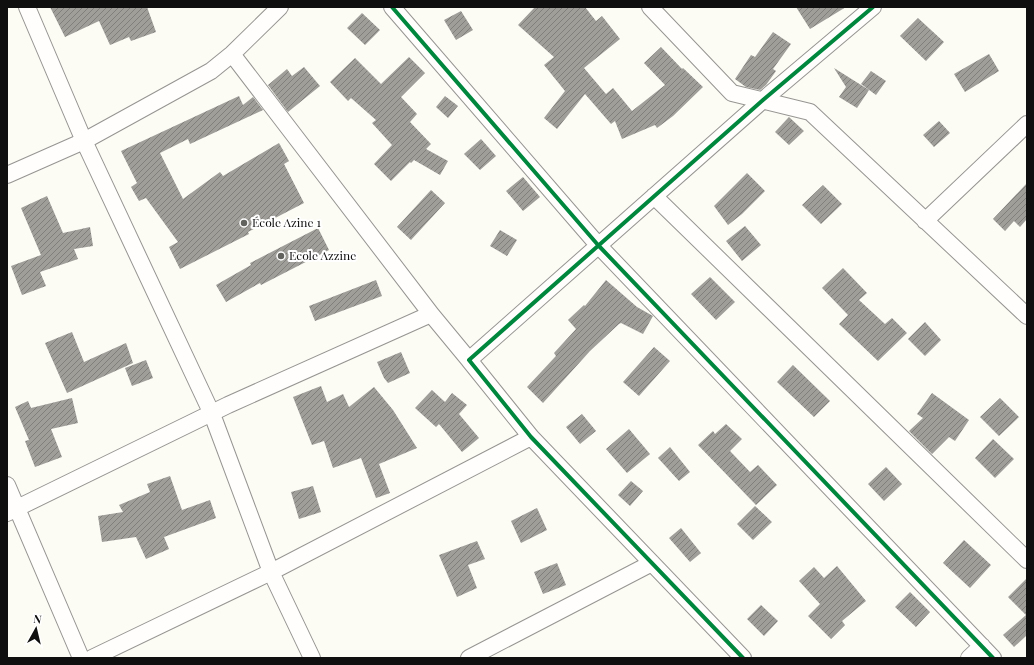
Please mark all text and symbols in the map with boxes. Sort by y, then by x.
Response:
place label: École Azine 1 [252,214,322,230]
marker: École Azine 1 [239,218,249,228]
place label: Ecole Azzine [289,247,356,263]
marker: Ecole Azzine [276,251,286,261]
north arrow [16,609,56,649]
text: N [32,611,42,627]

